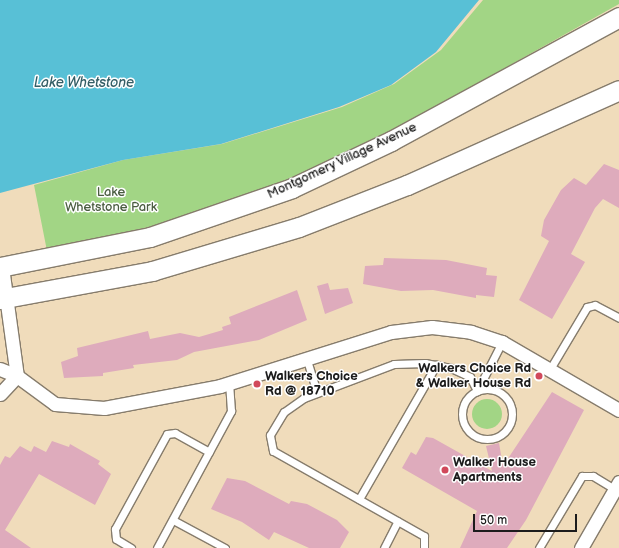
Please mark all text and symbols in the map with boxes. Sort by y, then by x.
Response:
water label: Lake Whetstone [33,75,135,91]
street label: Montgomery Village Avenue [264,119,420,203]
park label: Lake Whetstone Park [65,185,157,216]
place label: Walkers Choice Rd & Walker House Rd [416,361,531,392]
place label: Walkers Choice Rd @ 18710 [265,369,358,400]
marker: Walkers Choice Rd & Walker House Rd [534,371,544,381]
marker: Walkers Choice Rd @ 18710 [252,379,262,389]
place label: Walker House Apartments [453,455,536,486]
marker: Walker House Apartments [440,465,450,475]
scale bar [475,506,579,532]
text: 50 m [480,513,507,528]

